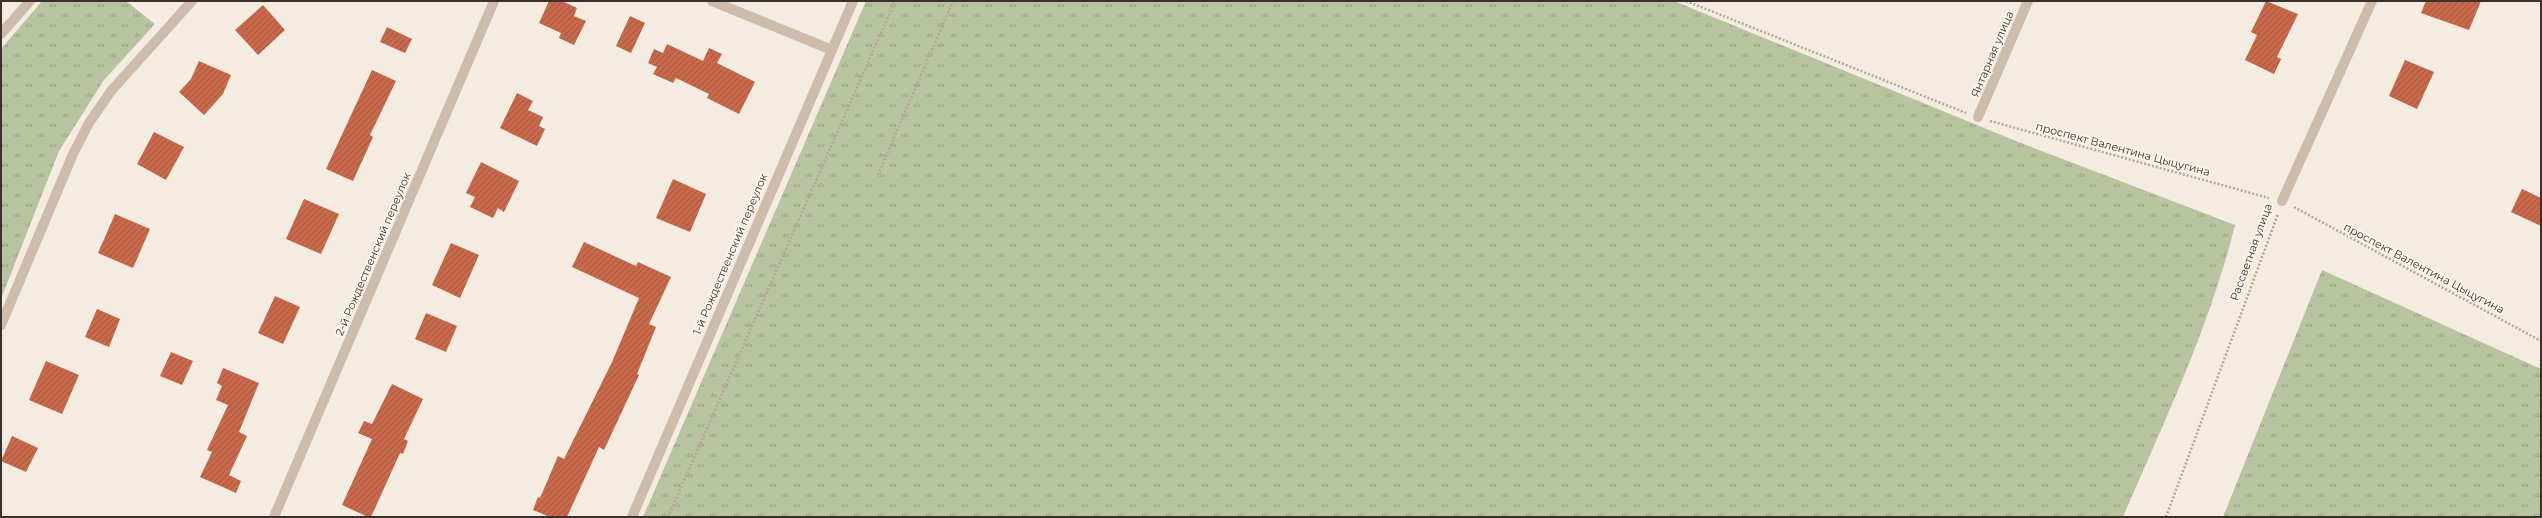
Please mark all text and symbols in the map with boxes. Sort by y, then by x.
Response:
street label: Янтарная улица [1968,9,2016,99]
street label: проспект Валентина Цыцугина [2034,119,2212,179]
street label: 2-й Рождественский переулок [332,170,414,338]
street label: 1-й Рождественский переулок [690,171,771,337]
street label: Рассветная улица [2227,201,2275,303]
street label: проспект Валентина Цыцугина [2341,220,2507,316]

